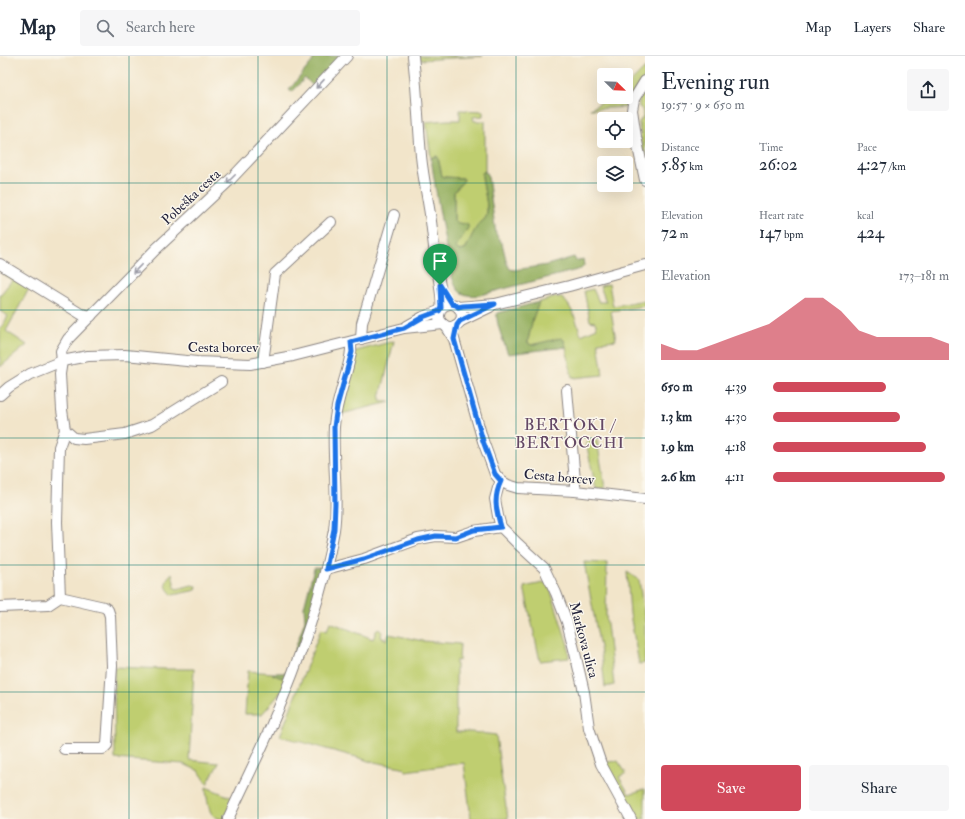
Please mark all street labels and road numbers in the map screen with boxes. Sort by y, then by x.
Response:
street label: Pobeška cesta [158,165,224,228]
street label: Cesta borcev [188,339,259,356]
street label: Cesta borcev [523,465,596,489]
street label: Markova ulica [566,600,602,680]

